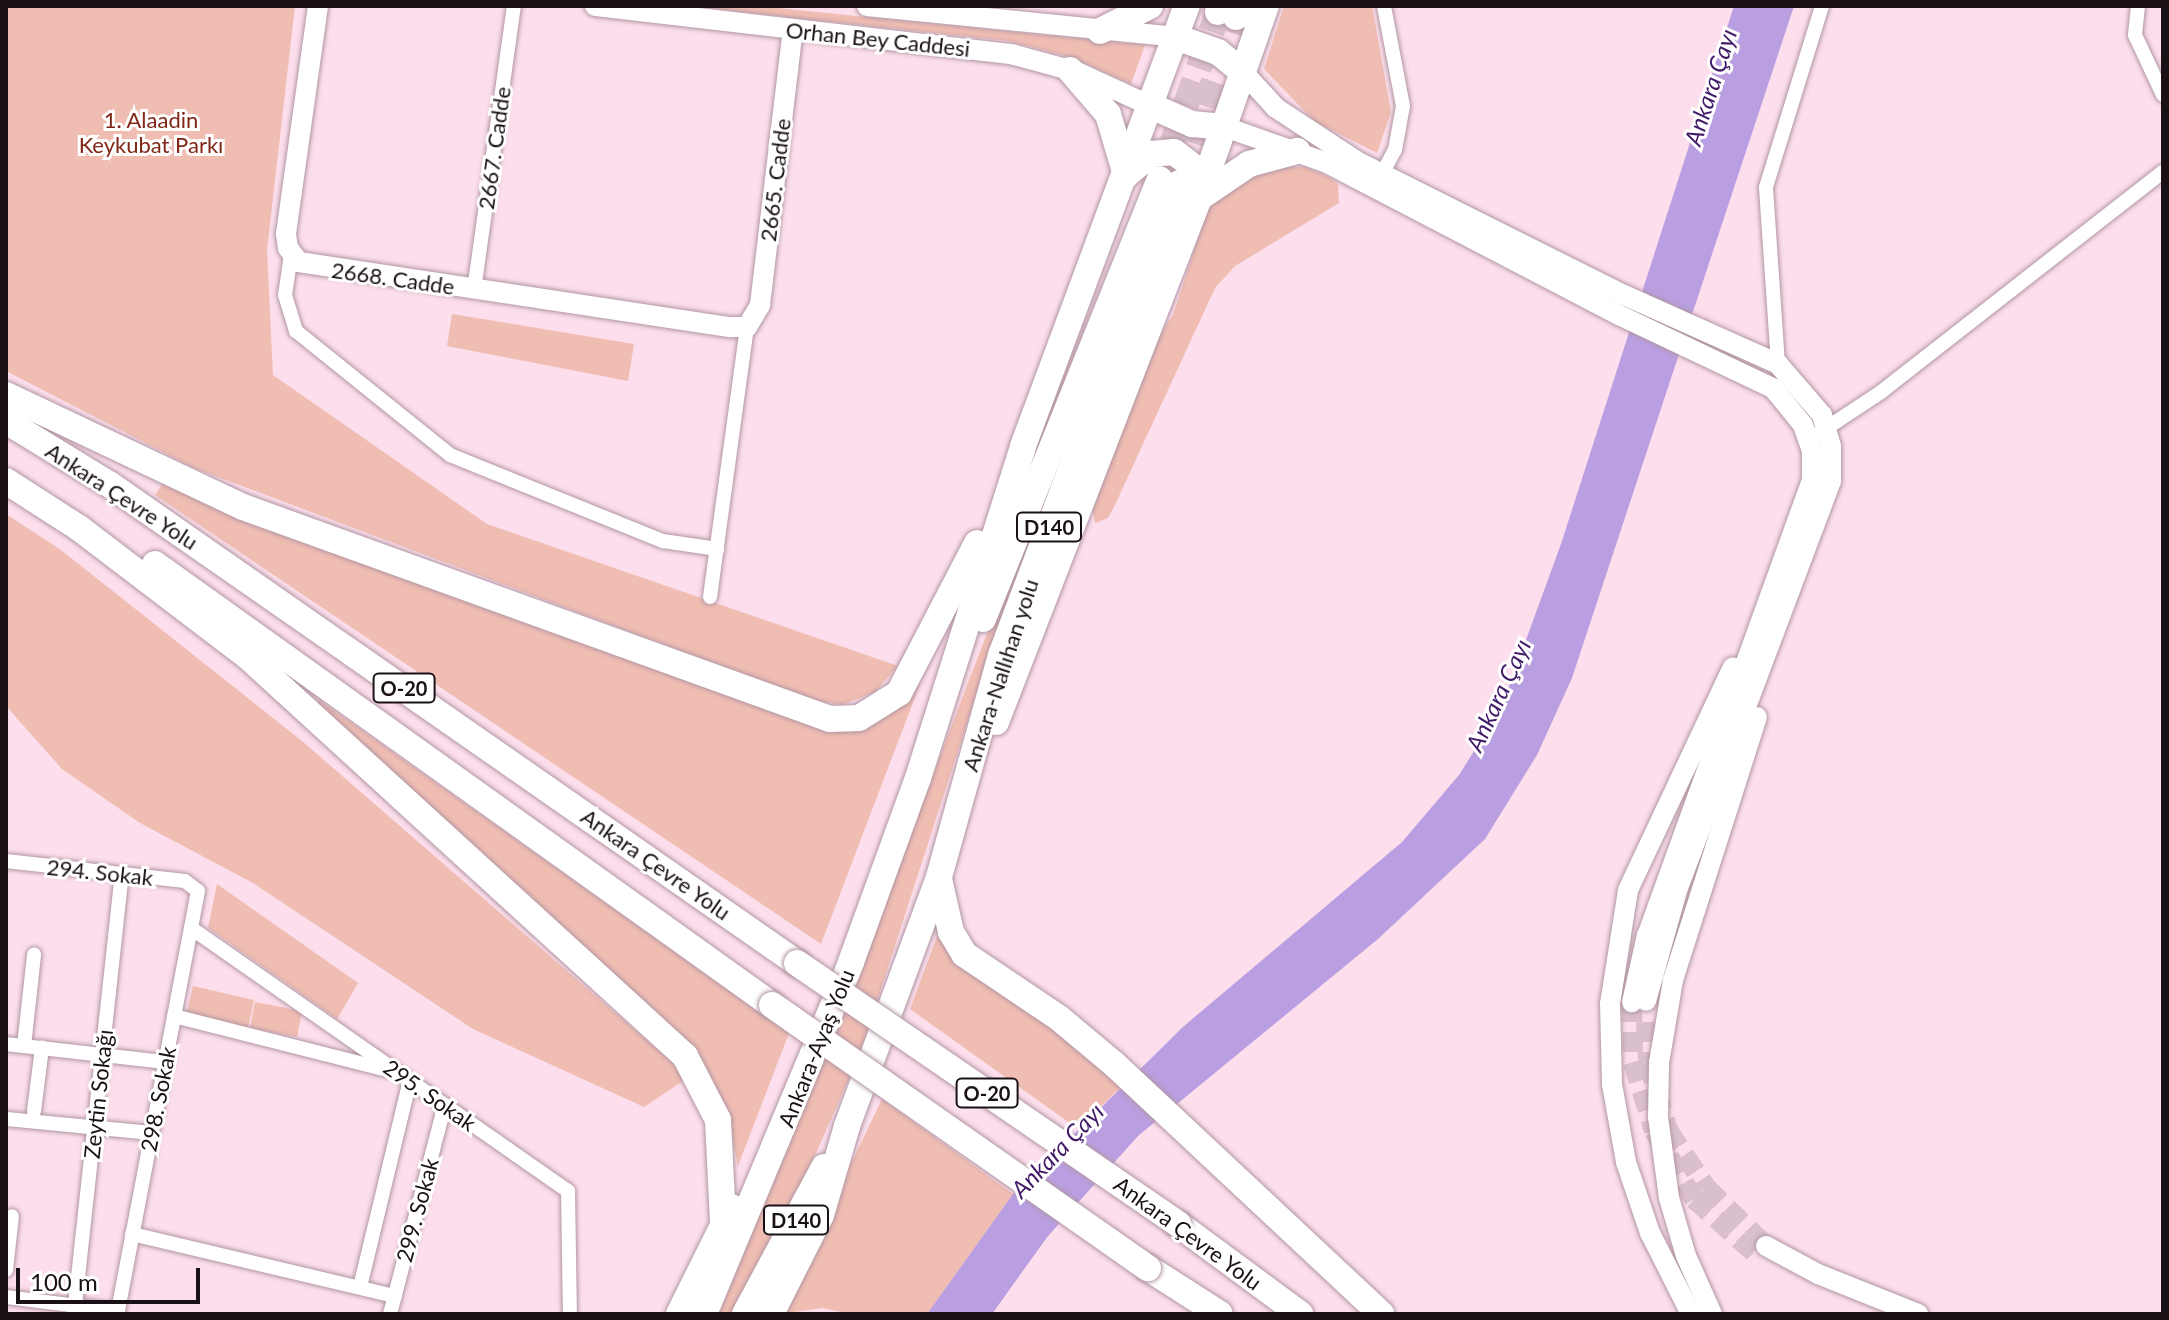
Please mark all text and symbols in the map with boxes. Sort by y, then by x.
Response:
street label: Orhan Bey Caddesi [784,16,972,62]
water label: Ankara Çayı [1678,25,1742,149]
street label: 2667. Cadde [472,85,516,211]
park label: 1. Alaadin Keykubat Parkı [79,106,223,158]
street label: 2665. Cadde [754,117,796,243]
street label: 2668. Cadde [330,256,456,300]
street label: Ankara Çevre Yolu [41,437,203,555]
road number: D140 [1015,511,1083,543]
street label: Ankara-Nallıhan yolu [956,575,1044,775]
water label: Ankara Çayı [1459,634,1537,756]
road number: O-20 [372,672,436,704]
street label: Ankara Çevre Yolu [576,802,736,926]
street label: 294. Sokak [46,853,154,891]
street label: Ankara-Ayaş Yolu [772,965,860,1131]
street label: Zeytin Sokağı [78,1028,118,1160]
street label: 298. Sokak [135,1044,181,1154]
street label: 295. Sokak [379,1054,481,1136]
road number: O-20 [955,1077,1019,1109]
water label: Ankara Çayı [1005,1097,1109,1203]
street label: 299. Sokak [390,1155,444,1265]
street label: Ankara Çevre Yolu [1109,1170,1267,1296]
road number: D140 [762,1204,830,1236]
scale bar [20,1252,204,1302]
text: 100 m [30,1267,98,1296]

